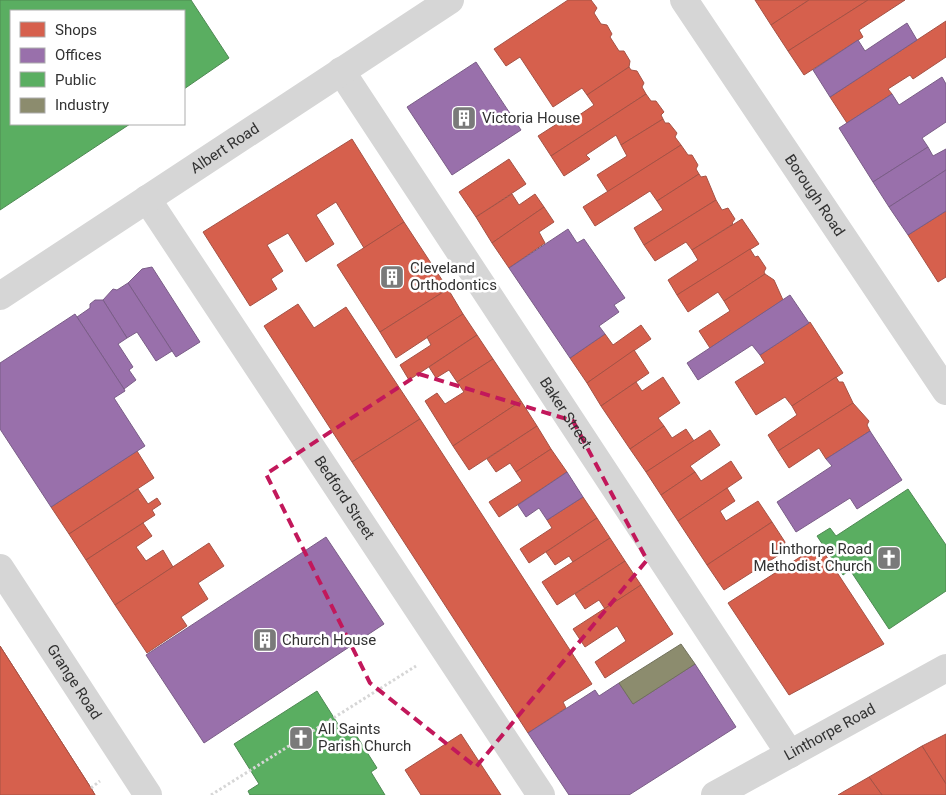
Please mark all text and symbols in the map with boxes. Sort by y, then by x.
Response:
legend [10,10,185,125]
text: Shops [55,21,97,39]
text: Offices [55,46,102,64]
text: Public [55,71,96,89]
text: Industry [55,96,109,114]
building icon: Victoria House [451,105,477,131]
place label: Victoria House [482,109,580,127]
street label: Albert Road [187,119,262,177]
street label: Borough Road [781,151,849,240]
place label: Cleveland Orthodontics [410,259,497,294]
building icon: Cleveland Orthodontics [379,264,405,290]
street label: Baker Street [536,374,596,452]
street label: Bedford Street [310,452,379,543]
place label: Linthorpe Road Methodist Church [753,540,872,575]
church icon: Linthorpe Road Methodist Church [876,545,902,571]
building icon: Church House [252,627,278,653]
place label: Church House [282,631,376,649]
street label: Grange Road [43,641,105,723]
street label: Linthorpe Road [781,700,879,764]
place label: All Saints Parish Church [318,720,411,755]
church icon: All Saints Parish Church [288,725,314,751]

